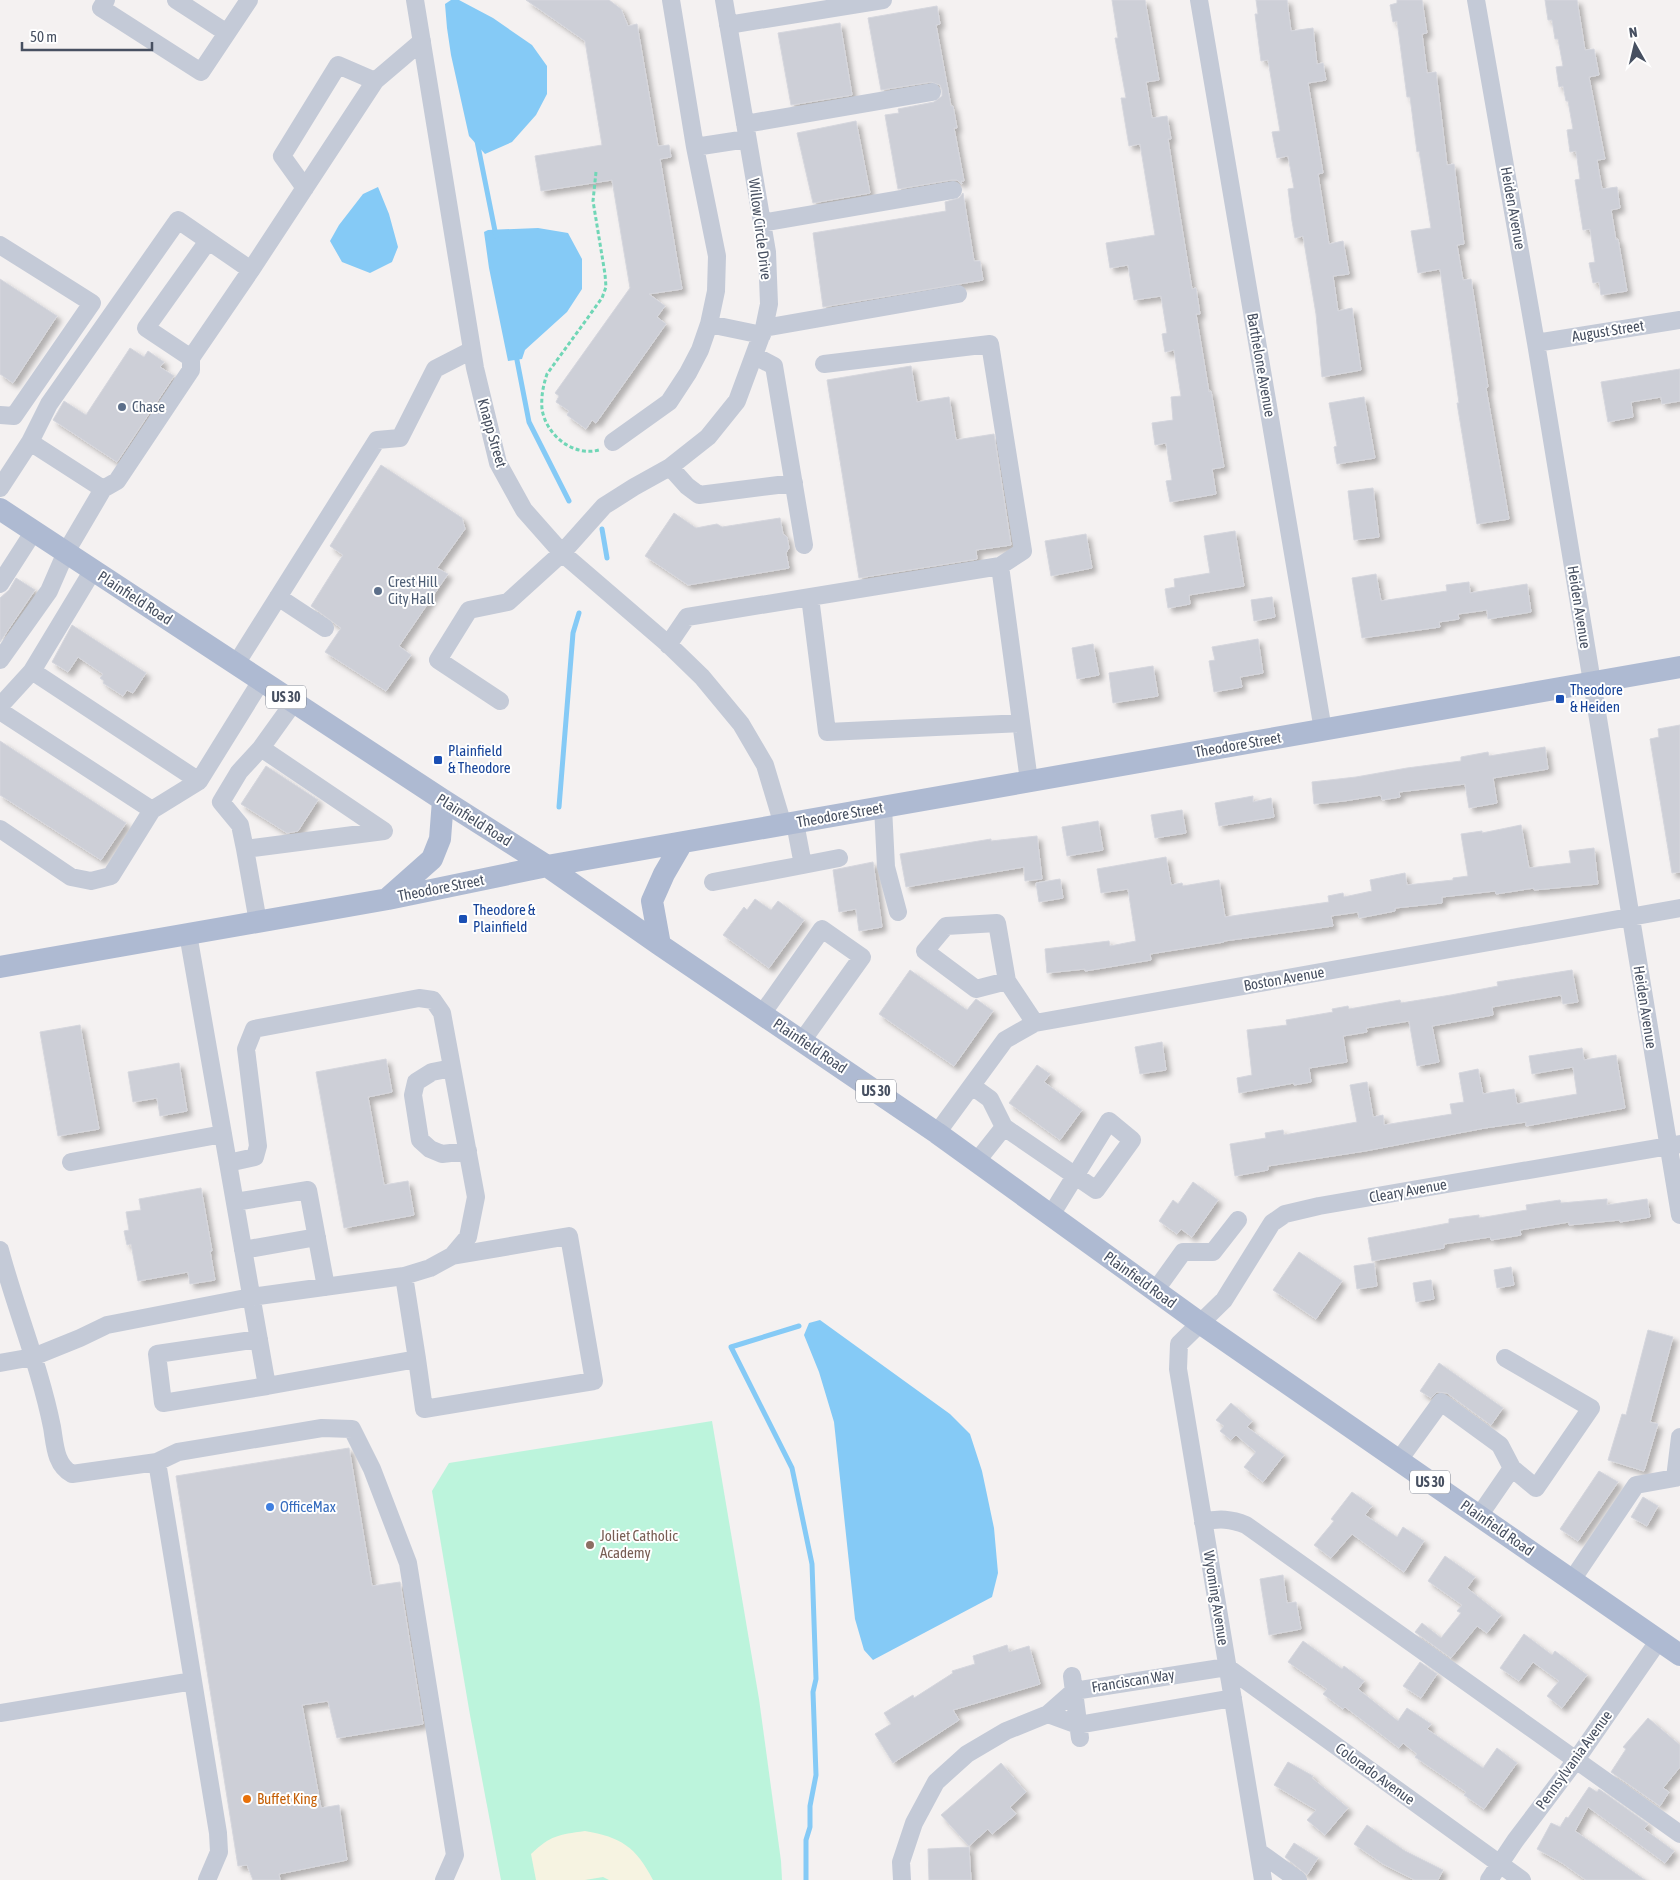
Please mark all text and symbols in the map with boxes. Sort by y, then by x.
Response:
scale bar [22,20,152,52]
north arrow [1610,20,1660,70]
text: N [1628,24,1638,41]
text: 50 m [30,28,57,45]
street label: Heiden Avenue [1498,165,1529,251]
street label: Willow Circle Drive [746,177,775,281]
street label: Barthelone Avenue [1244,312,1279,418]
street label: August Street [1571,316,1645,345]
street label: Knapp Street [475,396,510,469]
place label: Chase [132,398,165,415]
marker: Chase [116,401,128,413]
street label: Heiden Avenue [1565,564,1594,650]
street label: Plainfield Road [95,567,176,628]
place label: Crest Hill City Hall [388,573,438,607]
marker: Crest Hill City Hall [372,585,384,597]
place label: Theodore & Heiden [1570,681,1623,715]
road number: US 30 [266,686,306,709]
marker: Theodore & Heiden [1554,693,1566,705]
street label: Theodore Street [1193,729,1283,760]
place label: Plainfield & Theodore [448,742,511,776]
marker: Plainfield & Theodore [432,754,444,766]
street label: Plainfield Road [434,790,515,849]
street label: Theodore Street [795,799,885,830]
street label: Theodore Street [396,871,486,904]
place label: Theodore & Plainfield [473,901,536,935]
marker: Theodore & Plainfield [457,913,469,925]
street label: Boston Avenue [1242,963,1326,994]
street label: Heiden Avenue [1631,964,1660,1050]
street label: Plainfield Road [770,1015,850,1076]
road number: US 30 [856,1080,896,1102]
street label: Cleary Avenue [1368,1175,1448,1206]
street label: Plainfield Road [1101,1248,1180,1311]
road number: US 30 [1410,1470,1450,1494]
street label: Plainfield Road [1458,1496,1537,1559]
place label: OfficeMax [280,1498,336,1515]
marker: OfficeMax [264,1501,276,1513]
place label: Joliet Catholic Academy [600,1527,678,1561]
marker: Joliet Catholic Academy [584,1539,596,1551]
street label: Wyoming Avenue [1201,1549,1232,1647]
street label: Franciscan Way [1090,1666,1176,1695]
street label: Pennsylvania Avenue [1532,1707,1615,1812]
street label: Colorado Avenue [1332,1739,1418,1808]
place label: Buffet King [257,1790,318,1807]
marker: Buffet King [241,1793,253,1805]

